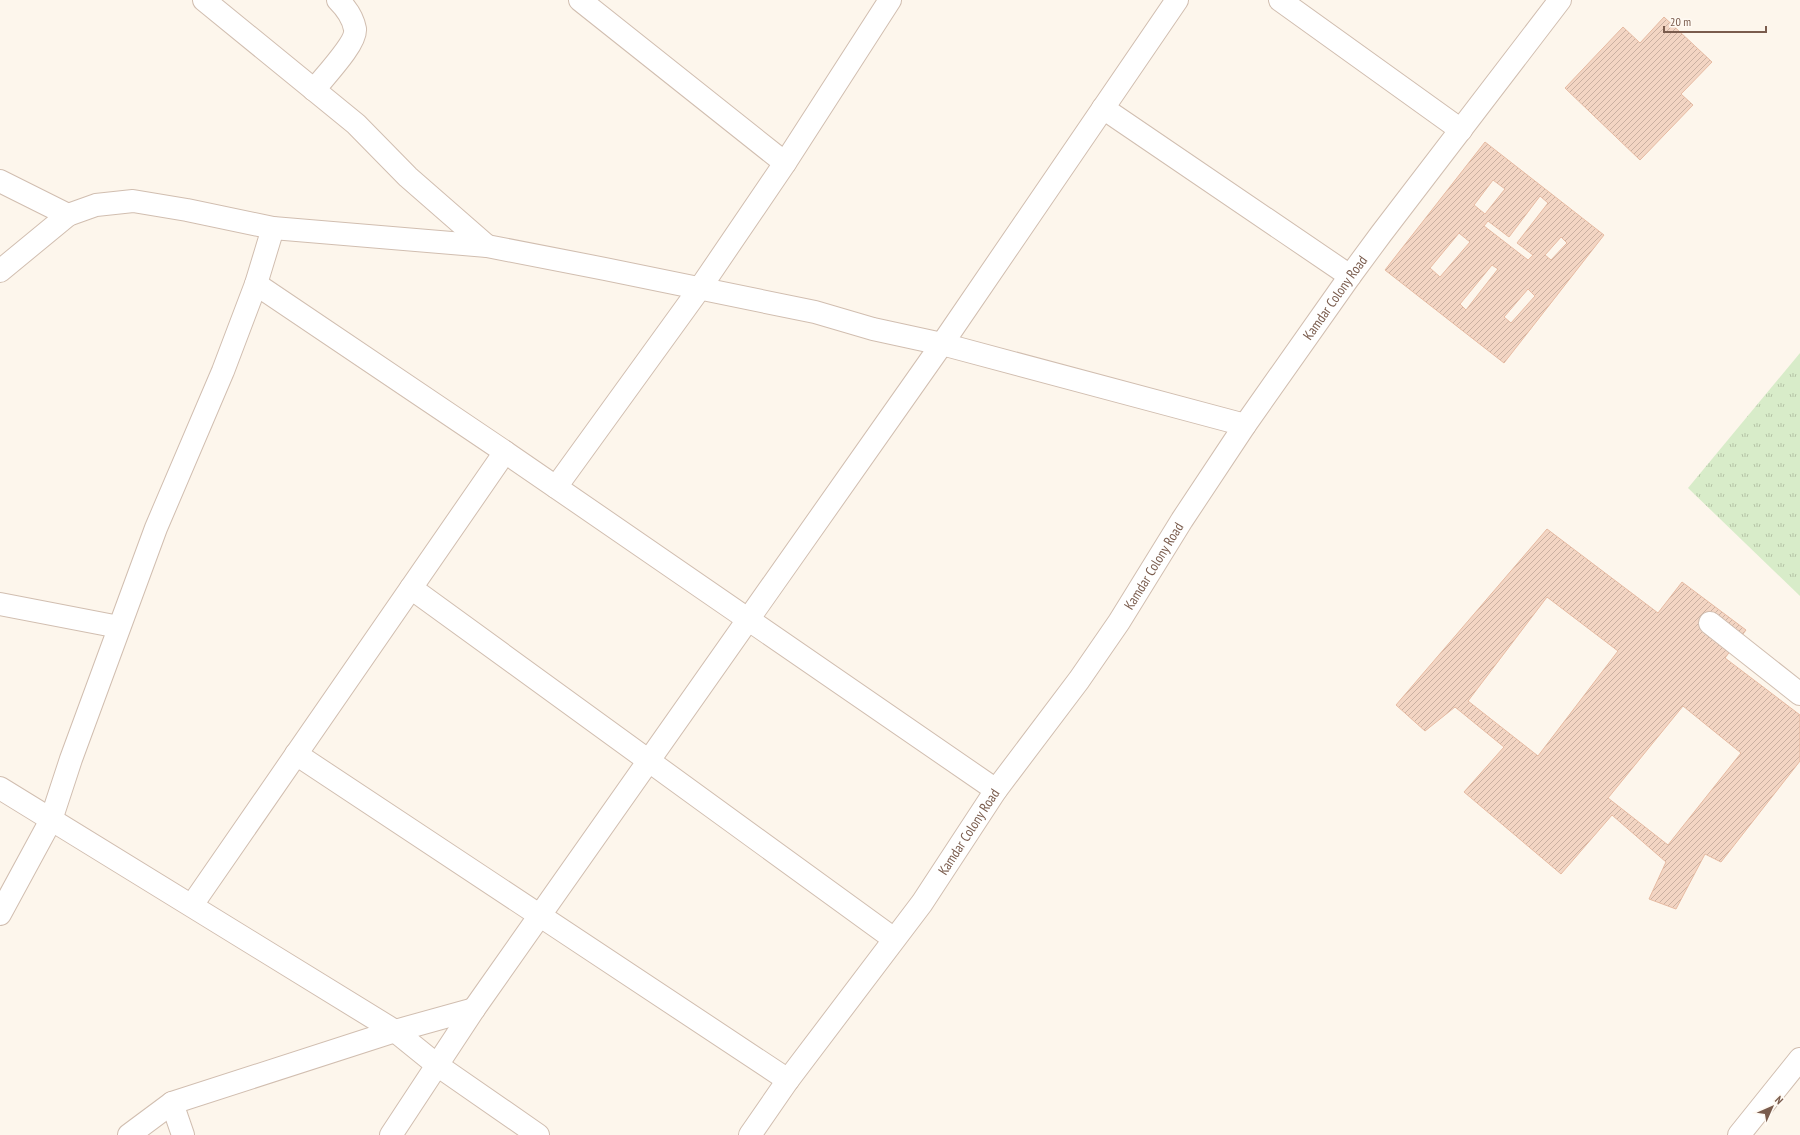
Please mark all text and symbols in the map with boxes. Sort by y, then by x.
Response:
scale bar [1664,8,1766,34]
text: 20 m [1670,14,1691,29]
street label: Kamdar Colony Road [1299,252,1371,343]
street label: Kamdar Colony Road [1120,519,1187,613]
street label: Kamdar Colony Road [934,785,1003,878]
north arrow [1752,1087,1792,1127]
text: N [1772,1093,1786,1107]

